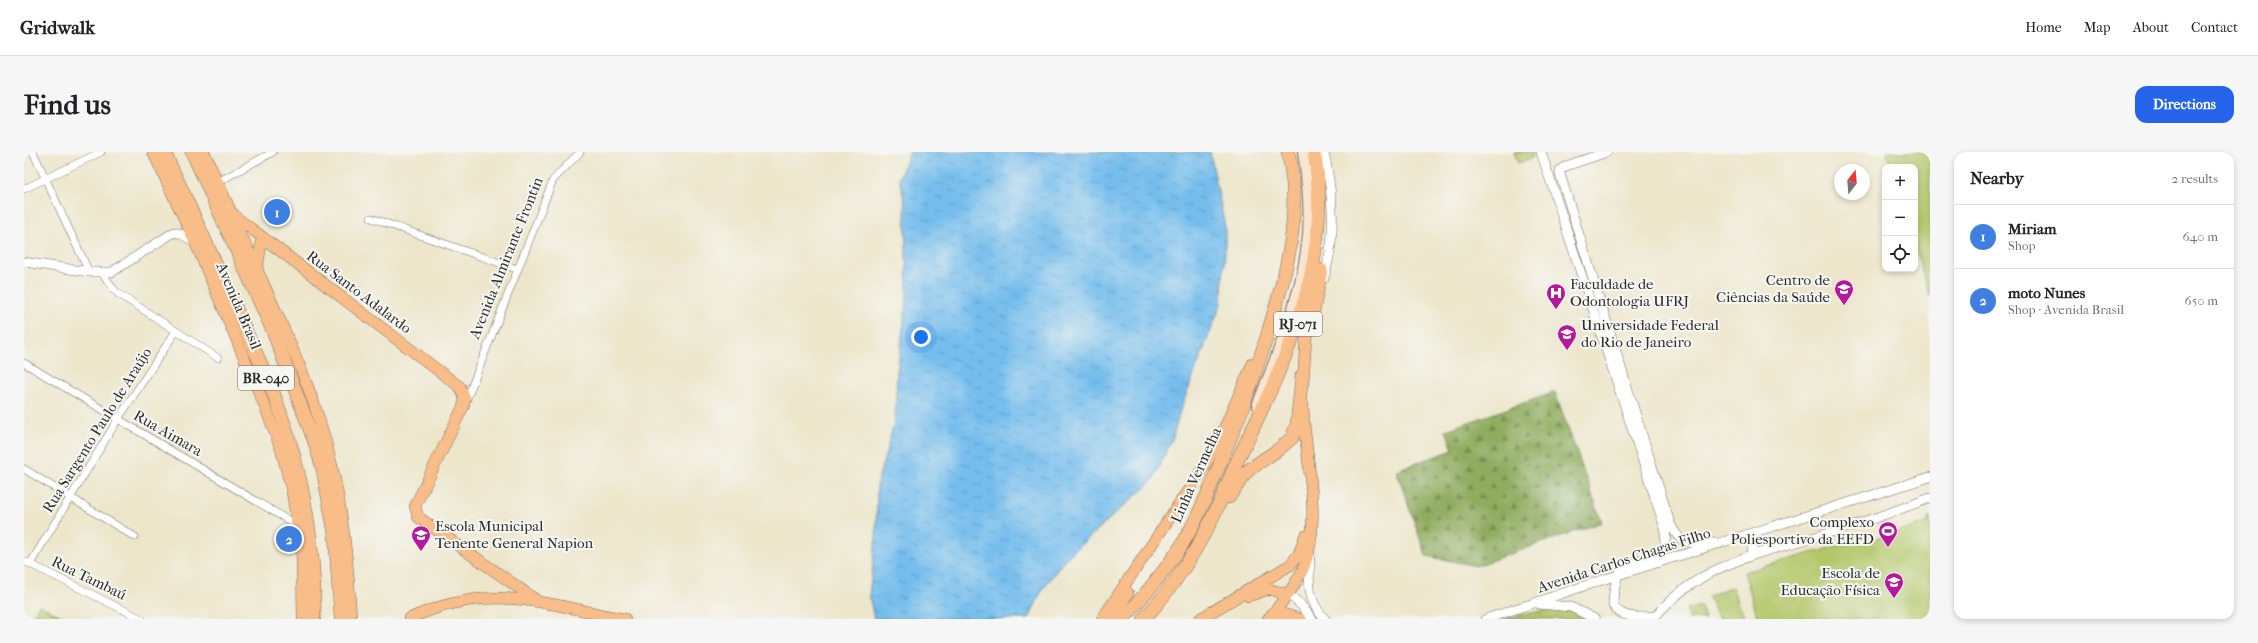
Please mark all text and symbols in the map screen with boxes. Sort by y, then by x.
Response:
text: Gridwalk [20,17,95,39]
text: Home [2025,19,2062,36]
text: Map [2084,19,2111,36]
text: About [2133,19,2169,36]
text: Contact [2191,19,2238,36]
button: Directions [2135,86,2234,123]
text: Find us [24,88,111,121]
north arrow [1834,164,1870,200]
map controls [1882,164,1918,272]
button: + [1882,164,1918,200]
text: Nearby [1970,168,2024,188]
text: 2 results [2172,171,2218,186]
street label: Avenida Almirante Frontin [465,174,547,343]
pin: 1 [264,197,290,227]
button: − [1882,200,1918,236]
text: Miriam [2008,220,2056,238]
text: 1 [1981,229,1985,244]
text: 640 m [2183,229,2218,244]
button: locate [1882,236,1918,272]
text: Shop [2008,238,2036,253]
street label: Rua Santo Adalardo [303,247,415,338]
street label: Avenida Brasil [212,259,265,352]
place label: Centro de Ciências da Saúde [1716,271,1831,306]
place label: Faculdade de Odontologia UFRJ [1570,275,1690,310]
school or university icon: Centro de Ciências da Saúde [1833,278,1855,306]
hospital icon: Faculdade de Odontologia UFRJ [1545,282,1567,310]
text: moto Nunes [2008,284,2085,302]
text: 2 [1980,293,1986,308]
text: 650 m [2185,293,2218,308]
text: Shop · Avenida Brasil [2008,302,2124,317]
road number: RJ-071 [1274,312,1322,336]
place label: Universidade Federal do Rio de Janeiro [1581,316,1719,351]
school or university icon: Universidade Federal do Rio de Janeiro [1556,323,1578,351]
your location [911,327,931,347]
street label: Rua Sargento Paulo de Araújo [39,344,156,516]
road number: BR-040 [238,366,294,390]
street label: Rua Aimara [131,406,206,460]
street label: Linha Vermelha [1167,423,1226,526]
place label: Complexo Poliesportivo da EEFD [1731,513,1874,548]
place label: Escola Municipal Tenente General Napion [435,517,594,552]
sports icon: Complexo Poliesportivo da EEFD [1877,520,1899,548]
street label: Avenida Carlos Chagas Filho [1534,523,1713,597]
pin: 2 [276,524,302,554]
school or university icon: Escola Municipal Tenente General Napion [410,524,432,552]
street label: Rua Tambaú [49,552,130,604]
place label: Escola de Educação Física [1780,564,1881,599]
school or university icon: Escola de Educação Física [1883,571,1905,599]

